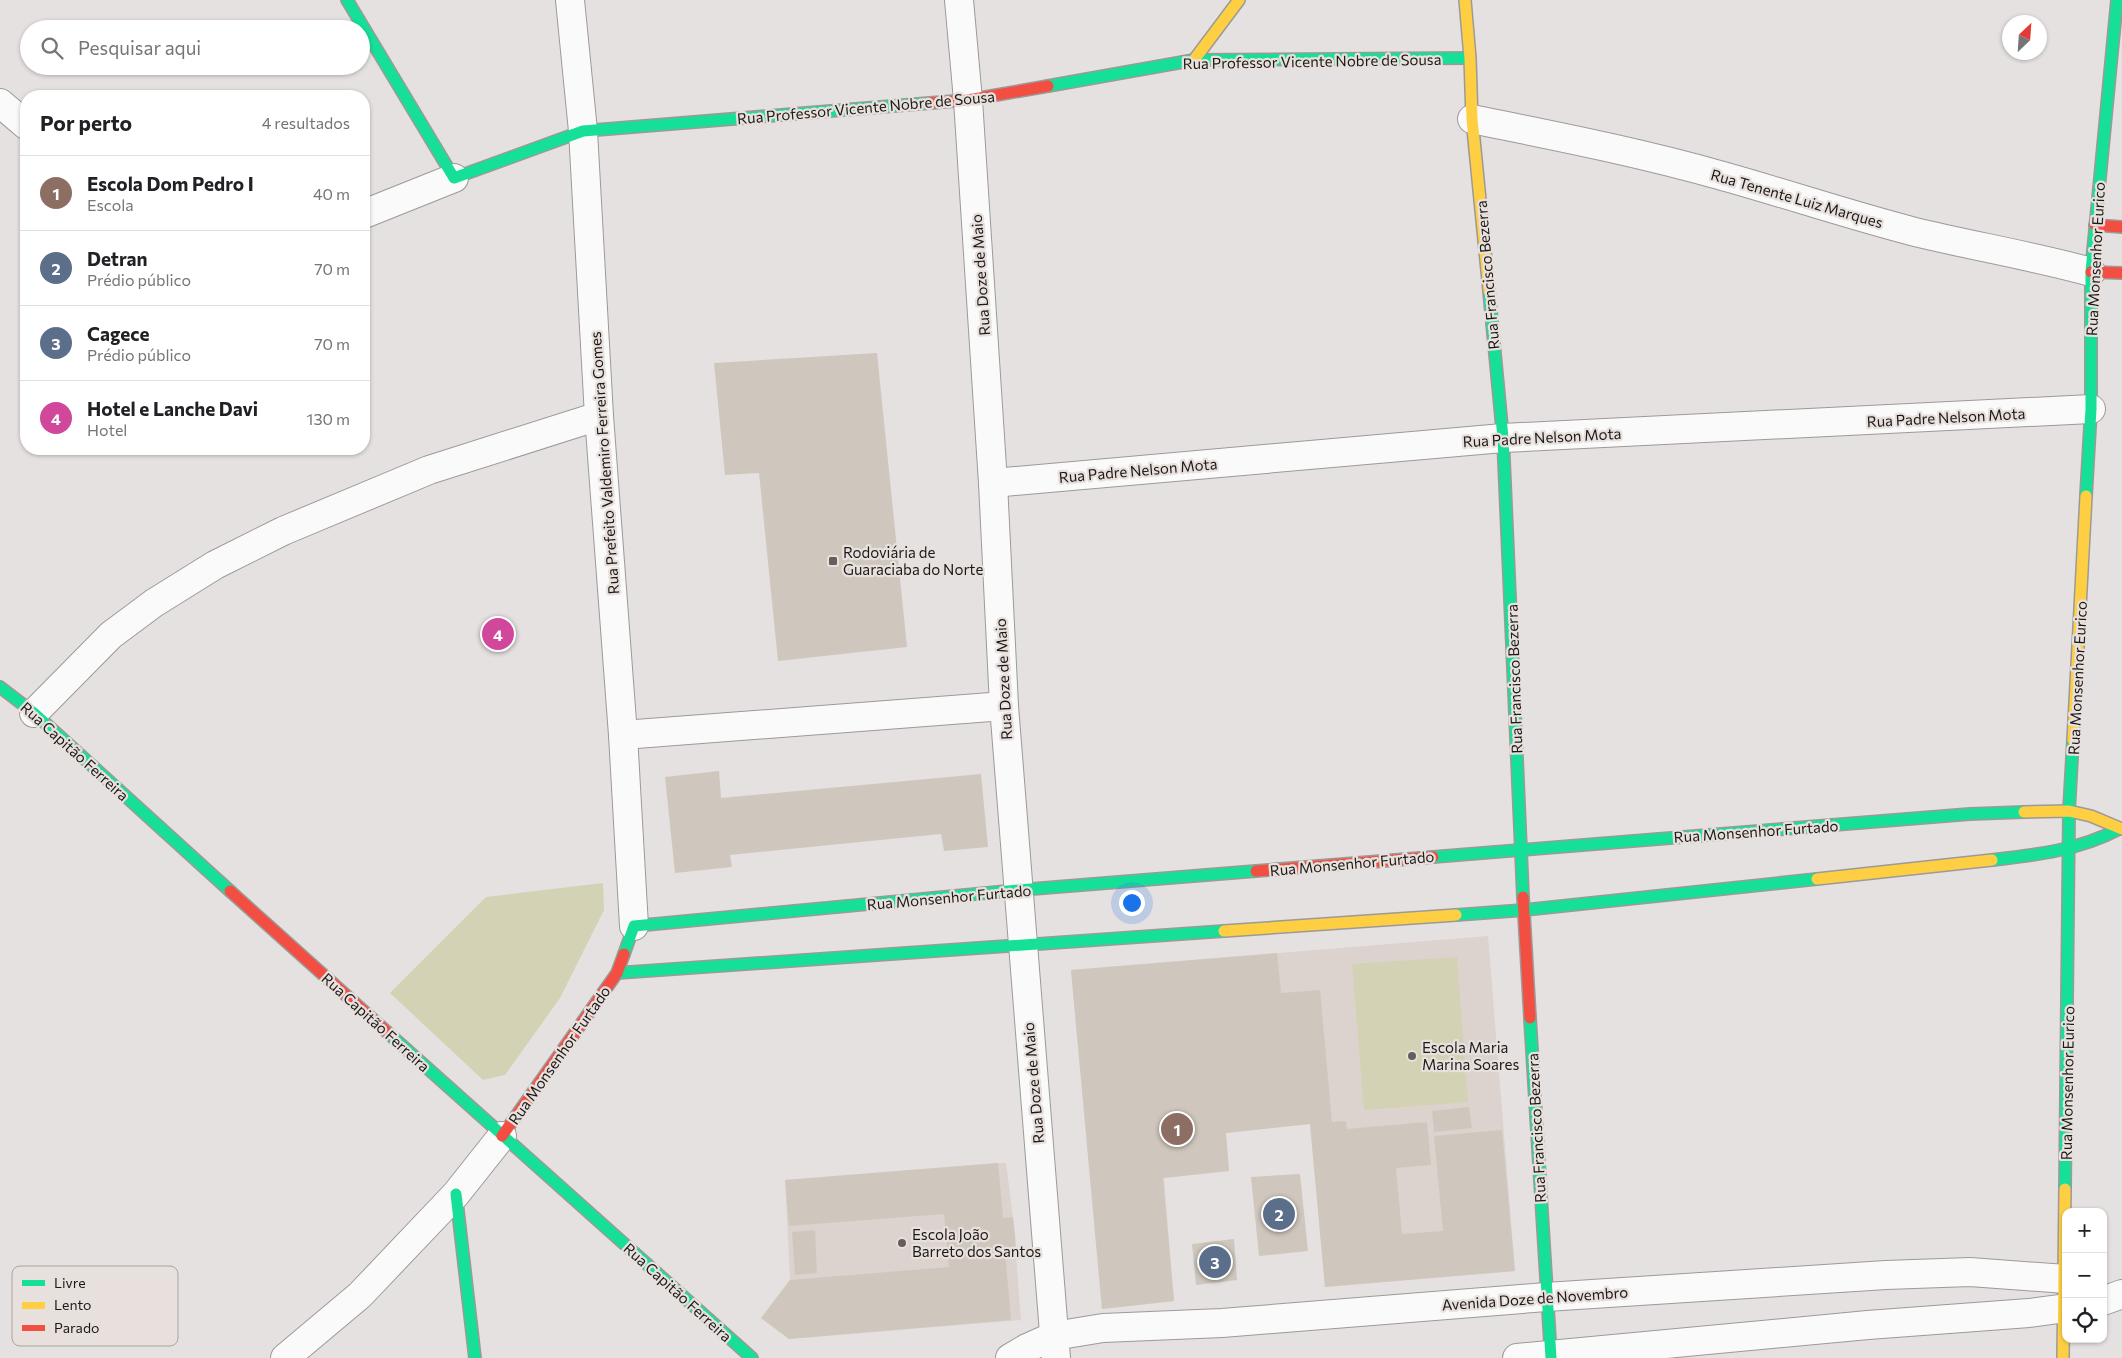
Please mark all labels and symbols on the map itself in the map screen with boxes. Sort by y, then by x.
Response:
north arrow [2002,15,2047,60]
street label: Rua Professor Vicente Nobre de Sousa [1182,50,1442,72]
street label: Rua Professor Vicente Nobre de Sousa [736,87,996,127]
street label: Rua Tenente Luiz Marques [1709,165,1885,231]
street label: Rua Monsenhor Eurico [2082,181,2108,336]
street label: Rua Francisco Bezerra [1472,200,1502,350]
street label: Rua Doze de Maio [967,214,993,336]
street label: Rua Prefeito Valdemiro Ferreira Gomes [586,331,622,595]
street label: Rua Padre Nelson Mota [1866,404,2026,430]
street label: Rua Padre Nelson Mota [1462,424,1622,450]
street label: Rua Padre Nelson Mota [1058,454,1218,486]
place label: Rodoviária de Guaraciaba do Norte [843,543,983,578]
marker: Rodoviária de Guaraciaba do Norte [827,555,839,567]
street label: Rua Monsenhor Eurico [2064,600,2090,755]
street label: Rua Francisco Bezerra [1502,604,1526,754]
pin: 4 [482,615,514,653]
street label: Rua Doze de Maio [991,618,1015,740]
street label: Rua Capitão Ferreira [17,698,133,804]
street label: Rua Monsenhor Furtado [1673,816,1839,846]
street label: Rua Monsenhor Furtado [1269,847,1435,879]
street label: Rua Monsenhor Furtado [866,881,1032,913]
your location [1119,890,1145,916]
street label: Rua Capitão Ferreira [318,969,434,1075]
street label: Rua Monsenhor Furtado [504,982,614,1128]
street label: Rua Monsenhor Eurico [2057,1006,2077,1160]
street label: Rua Doze de Maio [1019,1022,1047,1144]
place label: Escola Maria Marina Soares [1422,1038,1519,1073]
marker: Escola Maria Marina Soares [1406,1050,1418,1062]
street label: Rua Francisco Bezerra [1523,1053,1549,1203]
pin: 1 [1161,1110,1193,1148]
pin: 2 [1263,1195,1295,1233]
place label: Escola João Barreto dos Santos [912,1225,1041,1260]
marker: Escola João Barreto dos Santos [896,1237,908,1249]
street label: Rua Capitão Ferreira [620,1239,736,1345]
pin: 3 [1199,1243,1231,1281]
legend [12,1266,178,1346]
text: Livre [54,1274,86,1291]
street label: Avenida Doze de Novembro [1441,1283,1629,1313]
text: Lento [54,1296,91,1313]
text: Parado [54,1319,99,1336]

